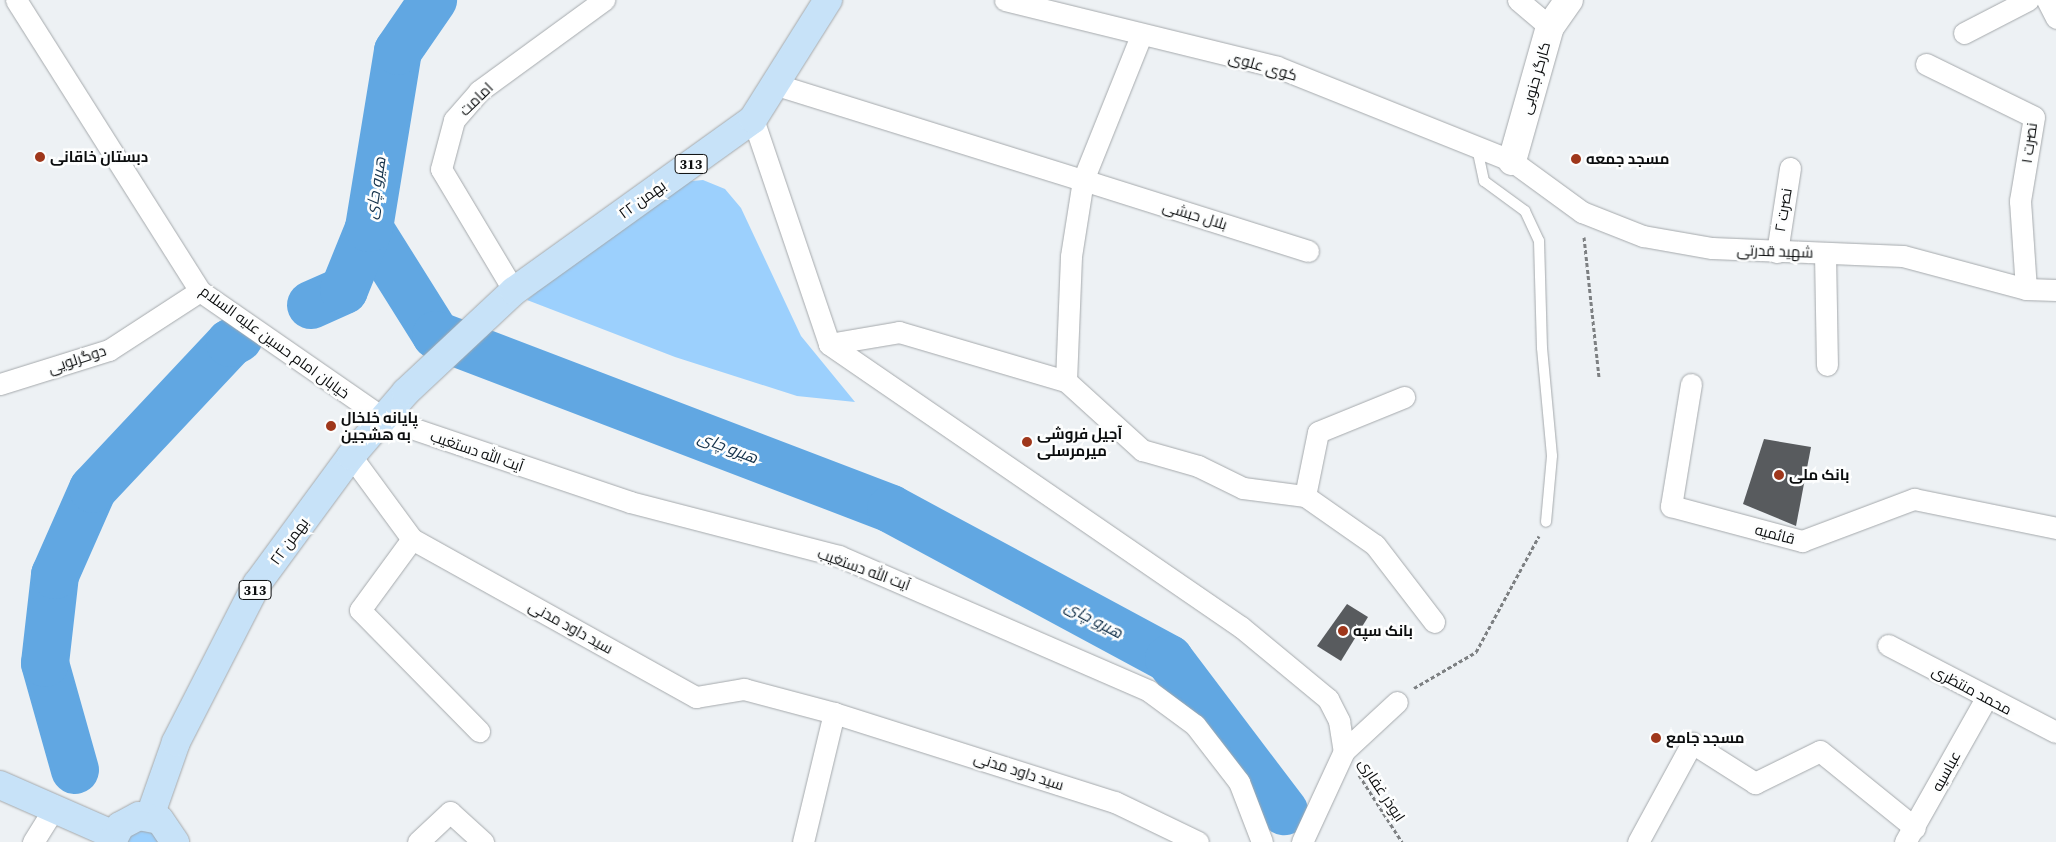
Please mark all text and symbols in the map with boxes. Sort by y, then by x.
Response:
street label: کارگر جنوبی [1516,40,1554,116]
street label: کوی علوی [1227,48,1299,84]
street label: امامت [455,79,497,119]
street label: نصرت ۱ [2017,122,2041,164]
place label: دبستان خاقانی [50,148,148,166]
place label: مسجد جمعه [1586,150,1669,168]
marker: دبستان خاقانی [34,151,46,163]
road number: 313 [674,152,708,175]
marker: مسجد جمعه [1570,153,1582,165]
water label: هیرو چای [361,156,389,220]
street label: ۲۲ بهمن [615,176,669,222]
street label: نصرت ۲ [1771,187,1795,233]
street label: بلال حبشی [1161,197,1229,233]
street label: شهید قدرتی [1736,241,1814,261]
street label: خیابان امام حسین علیه السلام [197,282,353,402]
street label: دوگرلویی [46,341,108,377]
place label: پایانه خلخال به هشجین [341,408,418,443]
marker: پایانه خلخال به هشجین [325,420,337,432]
place label: آجیل فروشی میرمرسلی [1037,424,1122,459]
street label: آیت الله دستغیب [428,427,526,475]
water label: هیرو چای [695,427,761,467]
marker: آجیل فروشی میرمرسلی [1021,436,1033,448]
place label: بانک ملی [1789,466,1849,484]
marker: بانک ملی [1773,469,1785,481]
street label: ۲۲ بهمن [266,514,312,568]
street label: قائمیه [1753,520,1797,548]
street label: آیت الله دستغیب [815,544,913,594]
road number: 313 [238,578,272,602]
street label: سید داود مدنی [526,596,616,658]
water label: هیرو چای [1062,596,1126,642]
place label: بانک سپه [1353,622,1413,640]
marker: بانک سپه [1337,625,1349,637]
street label: محمد منتظری [1929,661,2015,719]
place label: مسجد جامع [1666,729,1744,747]
marker: مسجد جامع [1650,732,1662,744]
street label: سید داود مدنی [972,748,1066,794]
street label: عباسیه [1928,748,1964,794]
street label: ابوذر غفاری [1355,755,1409,825]

